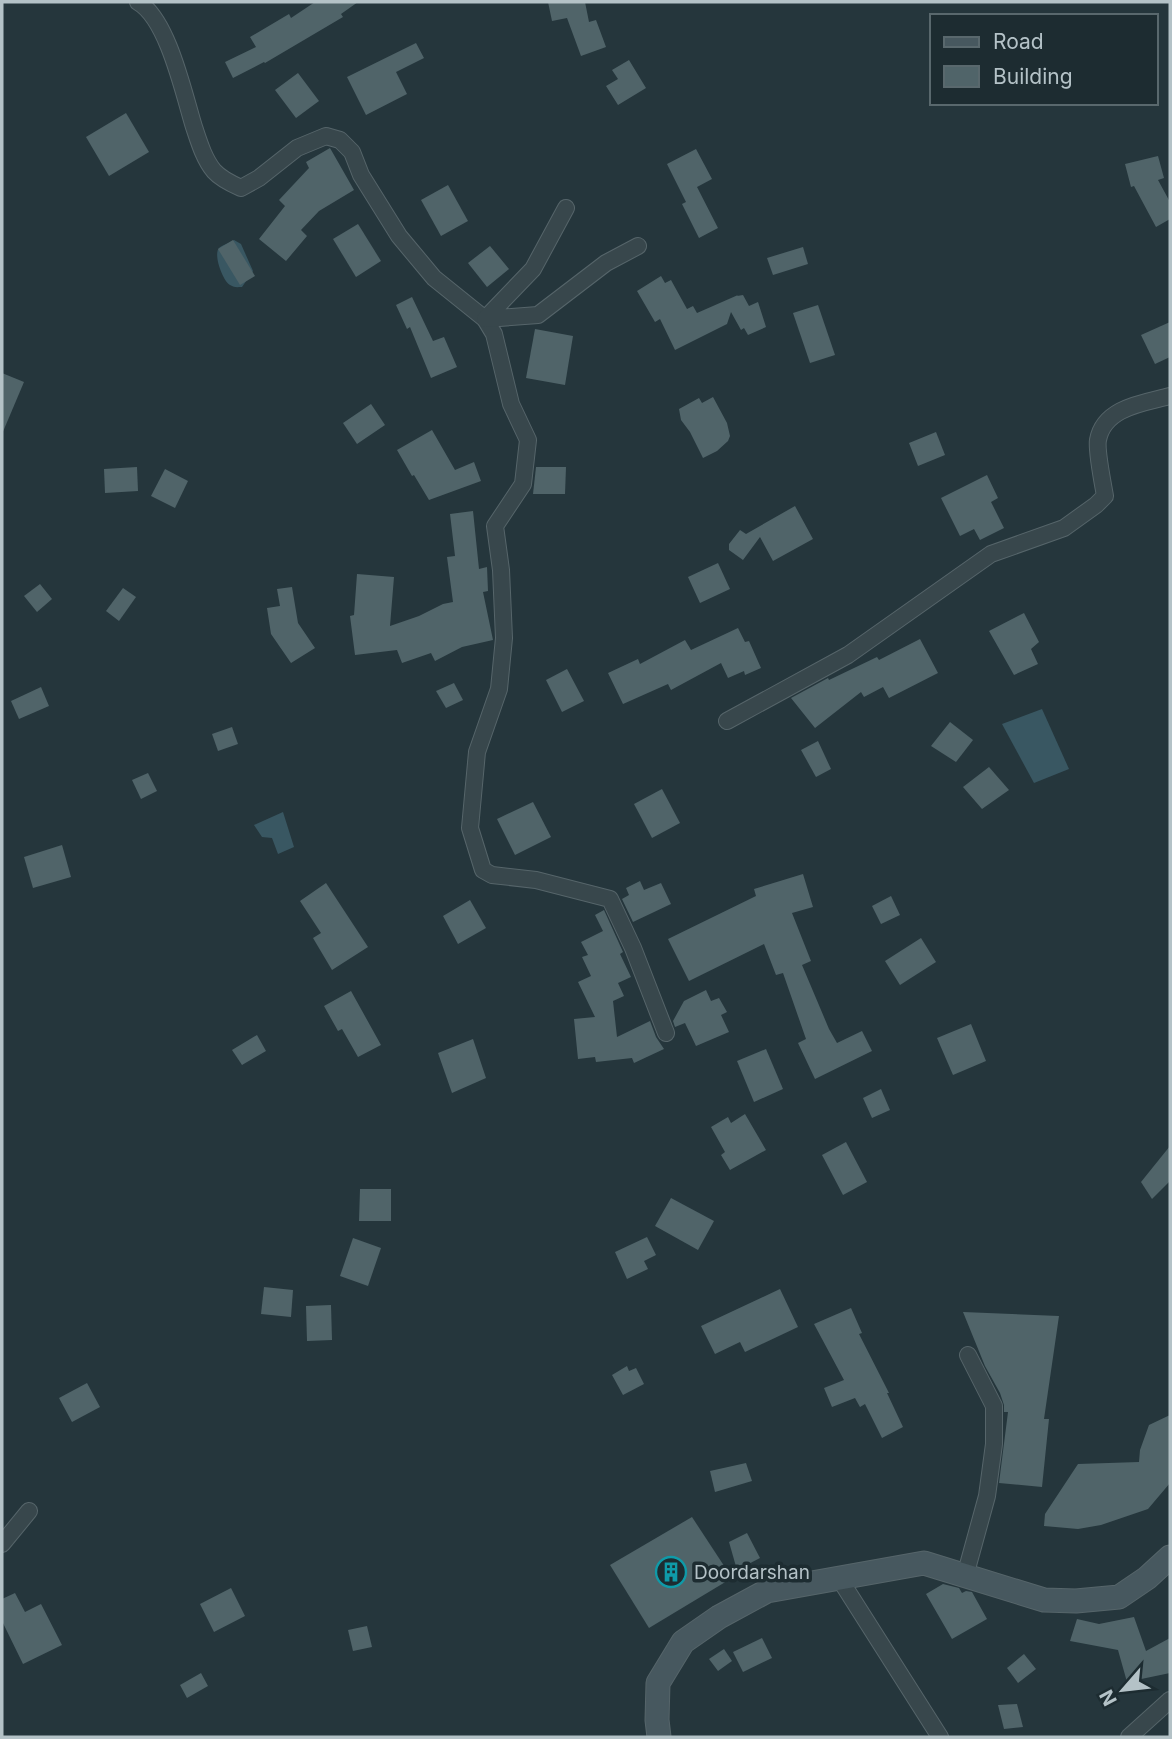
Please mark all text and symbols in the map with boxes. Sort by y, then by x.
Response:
legend [930,14,1158,105]
text: Road [993,29,1044,54]
text: Building [993,64,1073,89]
building icon: Doordarshan [654,1555,688,1589]
place label: Doordarshan [694,1561,810,1584]
north arrow [1088,1655,1158,1725]
text: N [1095,1686,1122,1710]

